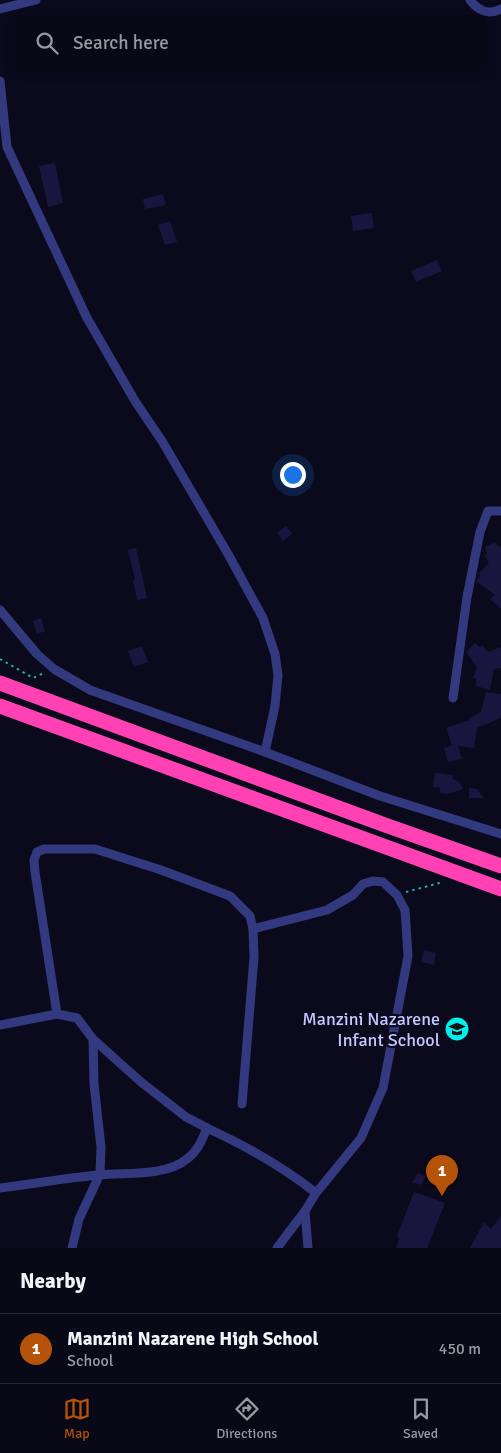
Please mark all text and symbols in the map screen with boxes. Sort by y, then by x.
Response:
search box [15,15,486,70]
icon: search [33,29,61,57]
text: Search here [73,31,169,55]
your location [280,462,306,488]
place label: Manzini Nazarene Infant School [302,1008,440,1051]
school or university icon: Manzini Nazarene Infant School [444,1016,470,1042]
pin: 1 [426,1155,458,1196]
text: Nearby [20,1268,86,1294]
text: Manzini Nazarene High School [67,1327,318,1351]
text: 1 [32,1339,40,1359]
text: 450 m [439,1339,481,1359]
text: School [67,1351,113,1371]
tab: Map [63,1395,91,1442]
tab: Directions [216,1395,277,1442]
tab: Saved [403,1395,438,1442]

